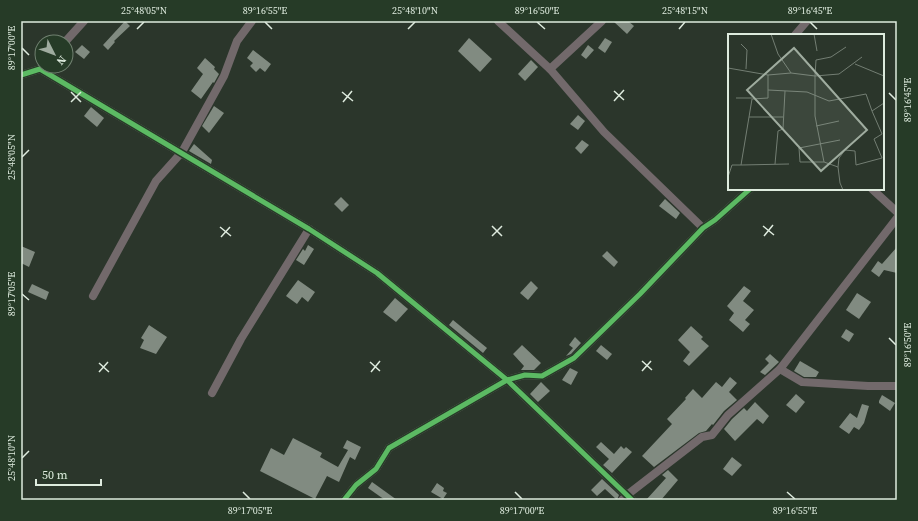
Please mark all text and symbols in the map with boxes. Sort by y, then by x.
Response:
text: 25°48'05"N [121,4,167,17]
text: 89°16'55"E [243,4,287,17]
text: 25°48'10"N [392,4,438,17]
text: 89°16'50"E [515,4,559,17]
text: 25°48'15"N [662,4,708,17]
text: 89°16'45"E [788,4,832,17]
text: 89°17'00"E [5,26,18,70]
north arrow [34,34,74,74]
inset map [728,34,884,190]
text: N [53,52,69,68]
text: 89°16'45"E [901,78,914,122]
text: 25°48'05"N [5,134,18,180]
text: 89°17'05"E [5,272,18,316]
text: 89°16'50"E [901,323,914,367]
text: 25°48'10"N [5,435,18,481]
scale bar [36,461,101,487]
text: 50 m [42,467,68,483]
text: 89°17'05"E [228,504,272,517]
text: 89°17'00"E [500,504,544,517]
text: 89°16'55"E [773,504,817,517]

